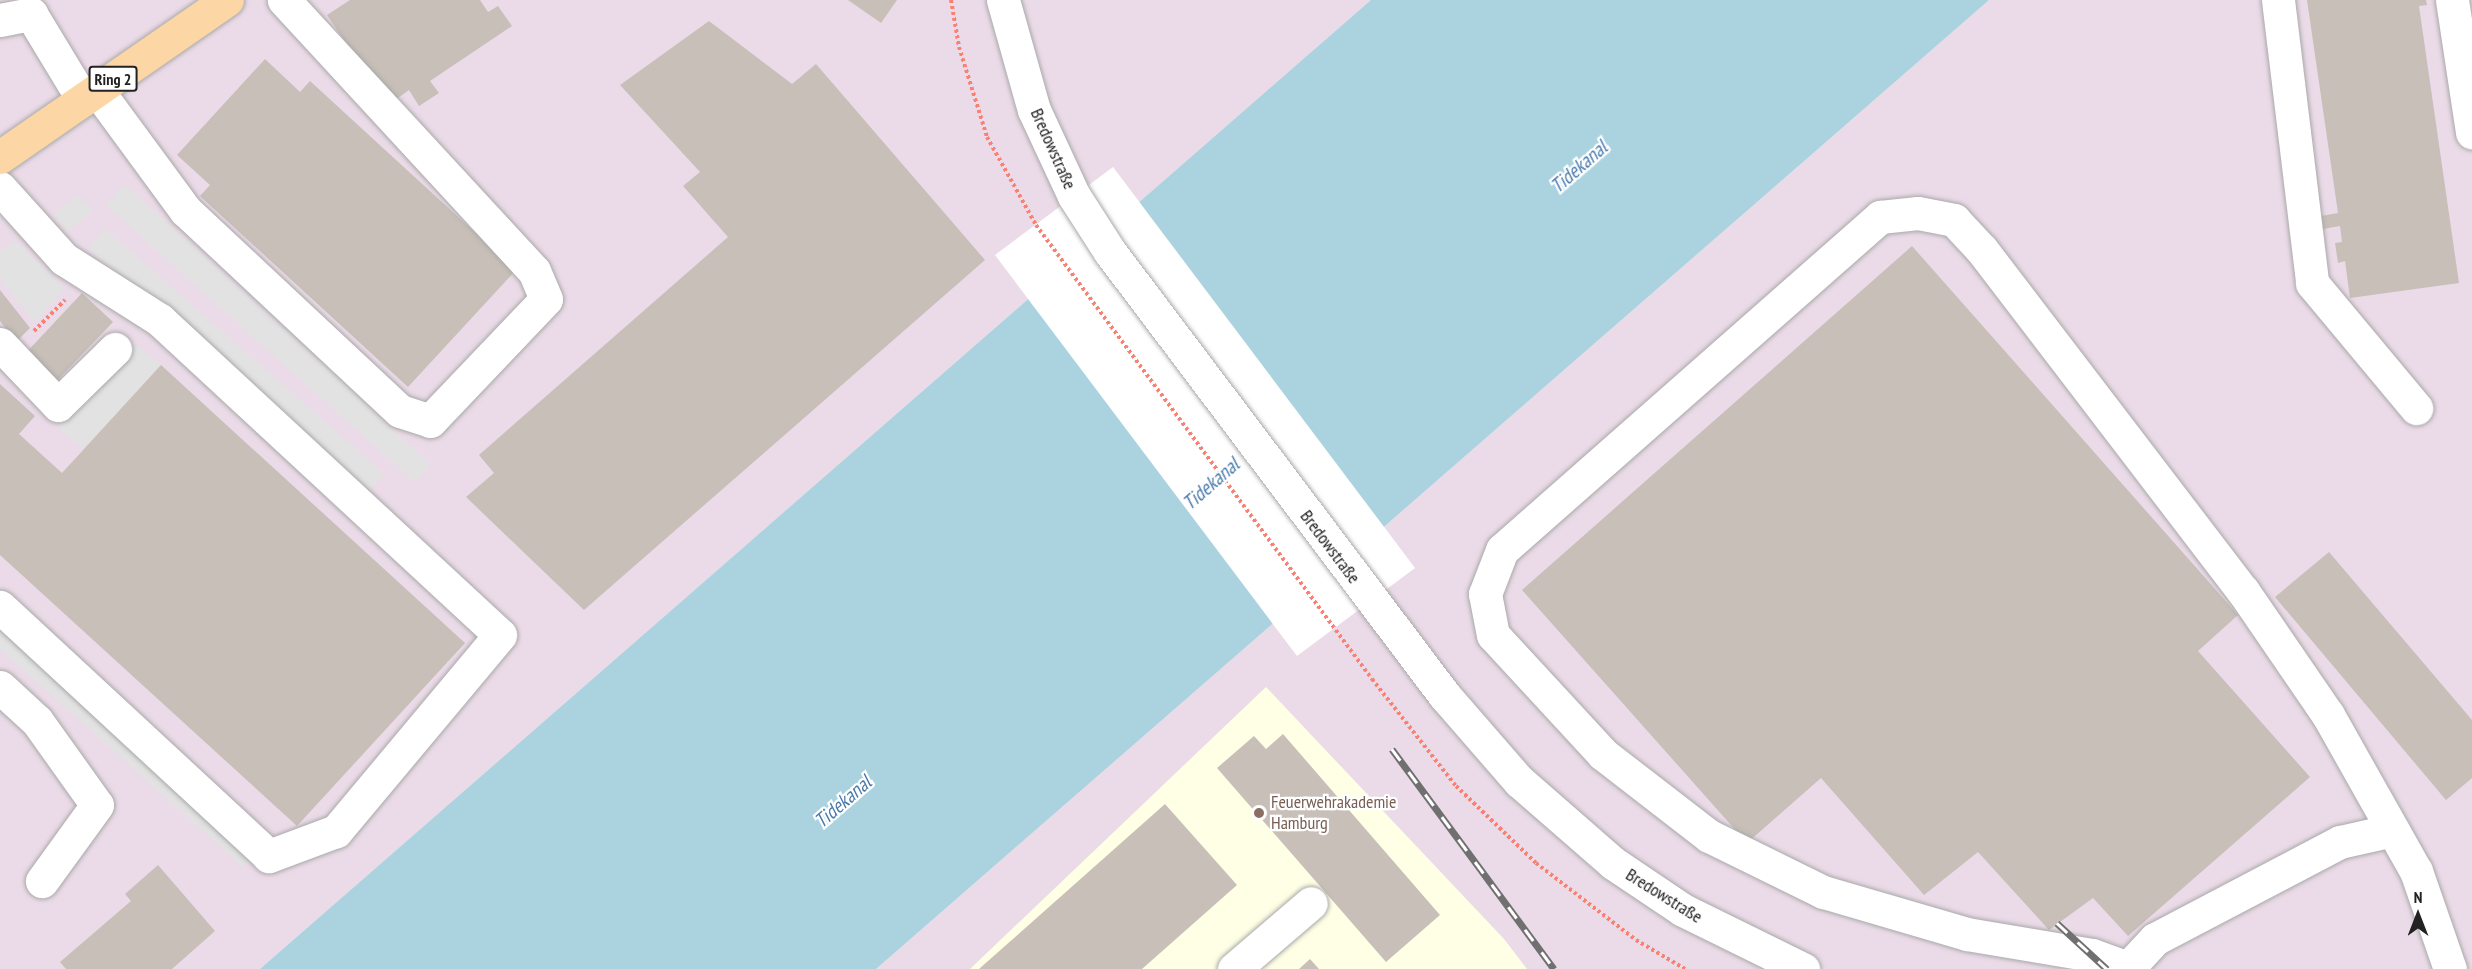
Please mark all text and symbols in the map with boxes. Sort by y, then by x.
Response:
road number: Ring 2 [88,66,138,92]
street label: Bredowstraße [1026,105,1080,193]
water label: Tidekanal [1546,136,1612,198]
water label: Tidekanal [1178,453,1244,515]
street label: Bredowstraße [1295,506,1365,588]
water label: Tidekanal [810,771,876,833]
place label: Feuerwehrakademie Hamburg [1271,792,1396,834]
marker: Feuerwehrakademie Hamburg [1252,806,1266,820]
street label: Bredowstraße [1622,864,1706,928]
north arrow [2388,885,2448,945]
text: N [2414,887,2422,907]

